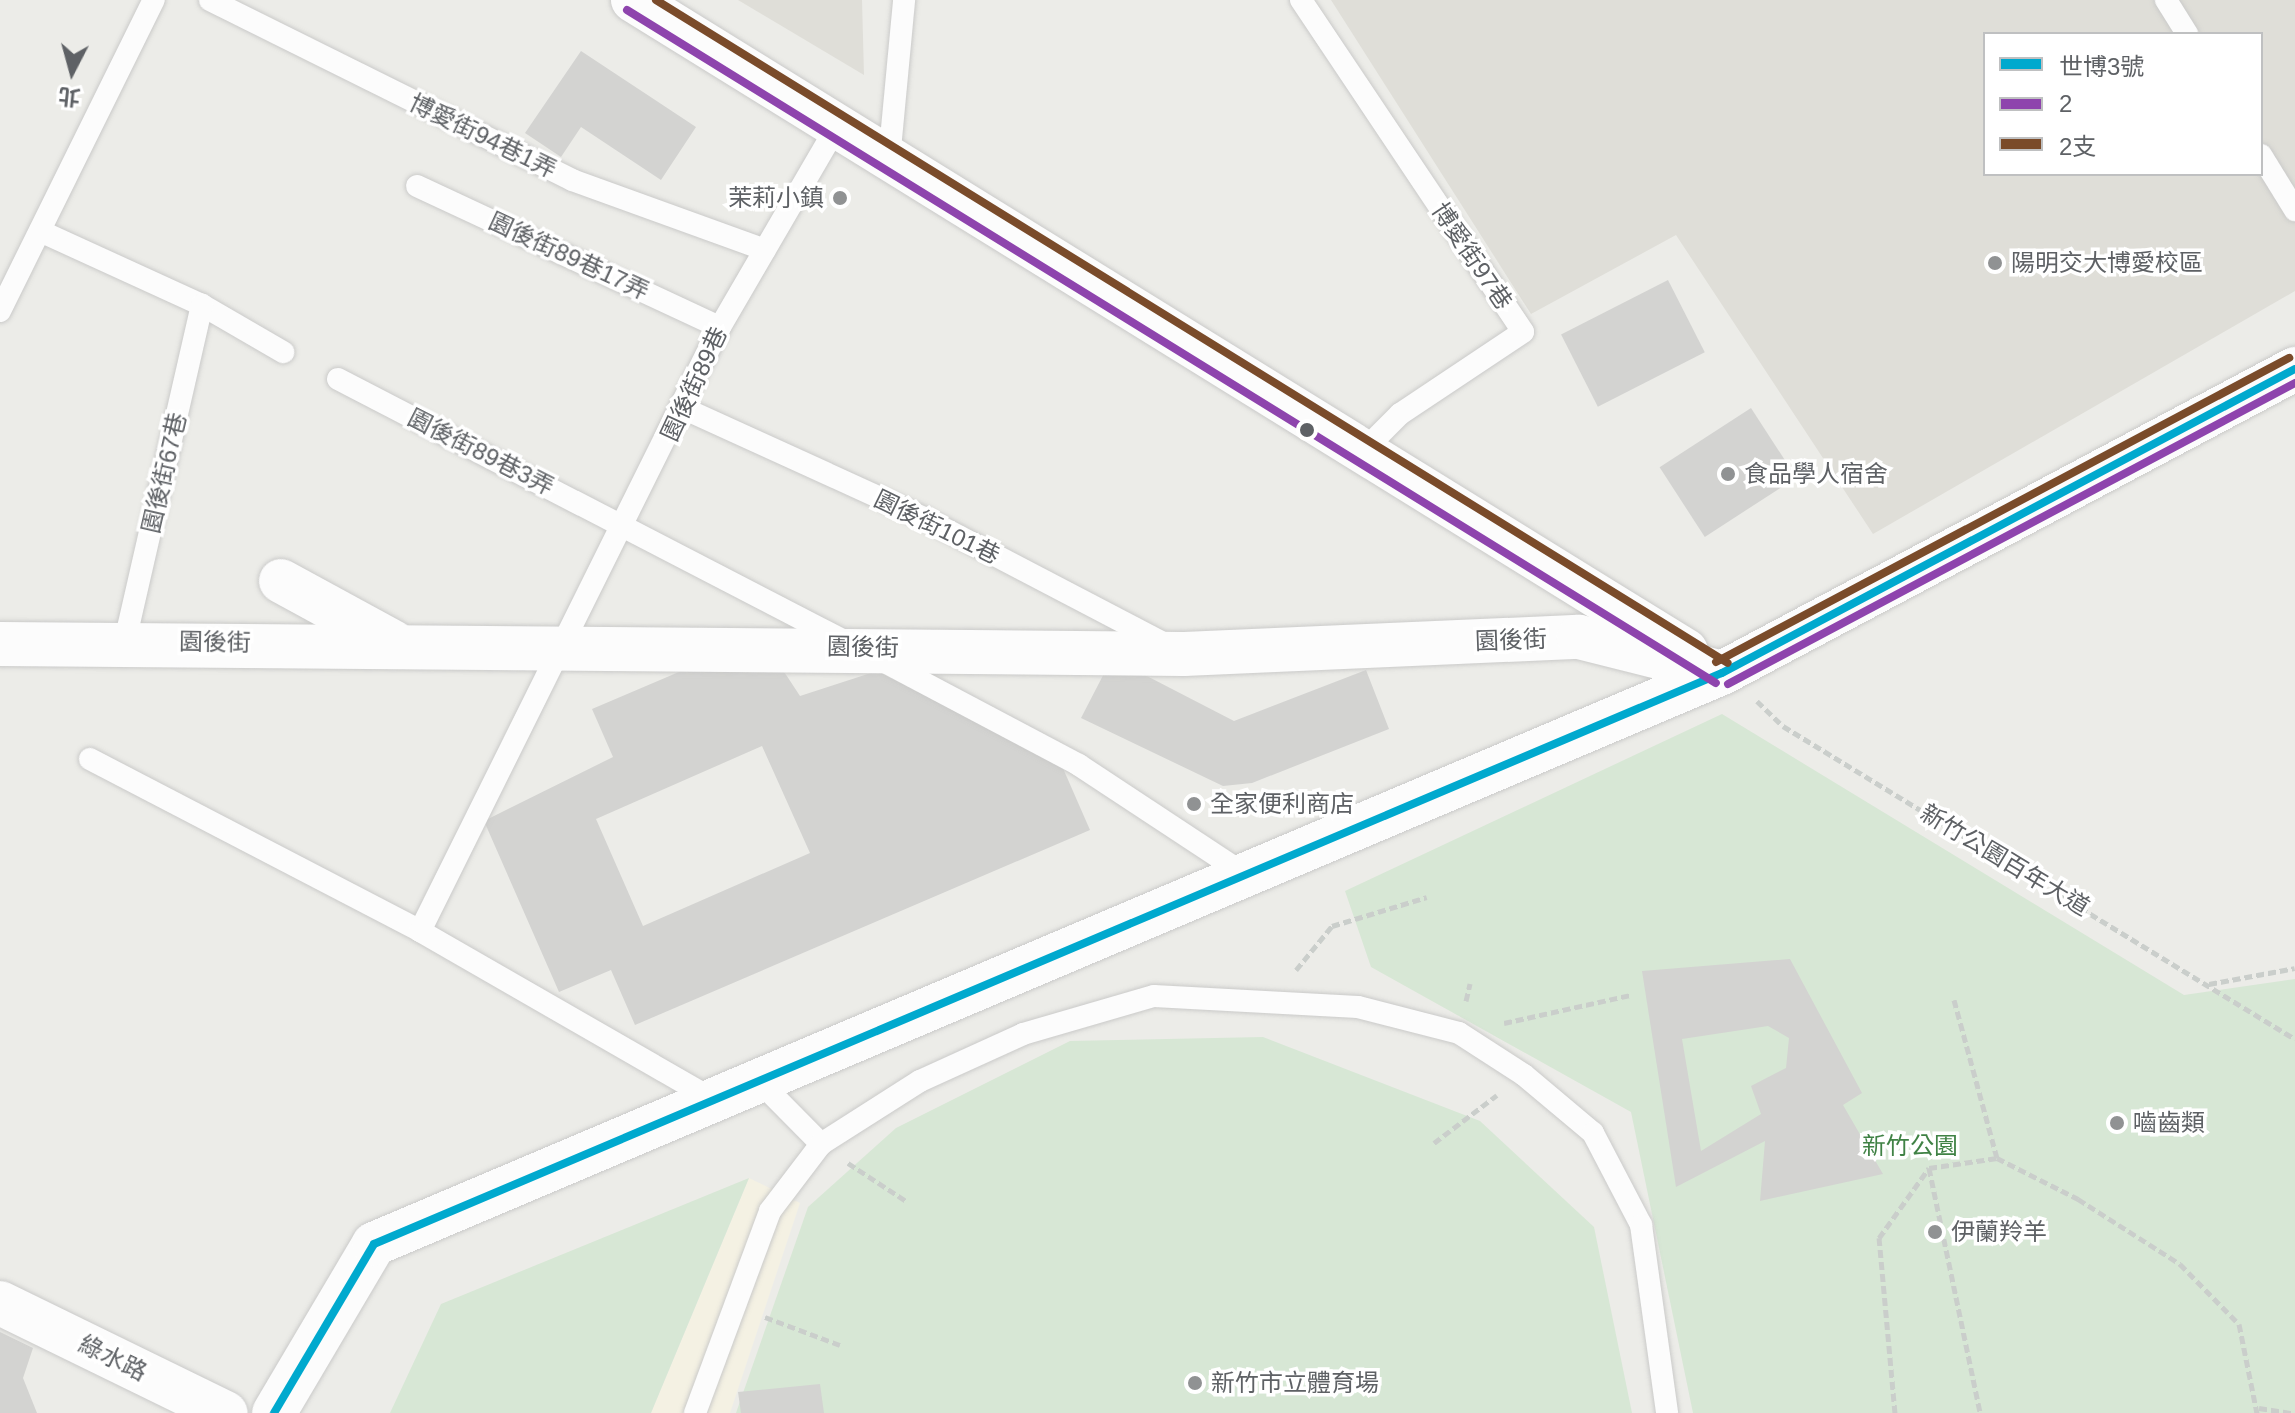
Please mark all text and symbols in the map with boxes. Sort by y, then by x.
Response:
north arrow [32,32,112,112]
legend [1983,32,2263,176]
text: 世博3號 [2059,53,2144,80]
text: 北 [57,83,82,110]
street label: 博愛街94巷1弄 [405,88,561,184]
text: 2 [2059,90,2072,117]
text: 2支 [2059,133,2096,160]
place label: 茉莉小鎮 [728,184,824,212]
marker: 茉莉小鎮 [831,189,849,207]
street label: 博愛街97巷 [1426,197,1518,315]
street label: 園後街89巷17弄 [484,206,654,306]
place label: 陽明交大博愛校區 [2011,249,2203,277]
marker: 陽明交大博愛校區 [1986,254,2004,272]
street label: 園後街89巷 [655,322,733,446]
street label: 園後街89巷3弄 [403,403,559,501]
street label: 園後街67巷 [136,410,192,536]
unlabelled marker [1299,422,1315,438]
place label: 食品學人宿舍 [1744,460,1888,488]
marker: 食品學人宿舍 [1719,465,1737,483]
street label: 園後街101巷 [870,484,1004,570]
street label: 園後街 [1475,624,1547,656]
street label: 園後街 [179,627,251,657]
street label: 園後街 [827,632,899,662]
place label: 全家便利商店 [1210,790,1354,818]
marker: 全家便利商店 [1185,795,1203,813]
street label: 新竹公園百年大道 [1915,798,2095,922]
place label: 嚙齒類 [2133,1109,2205,1137]
marker: 嚙齒類 [2108,1114,2126,1132]
park label: 新竹公園 [1862,1132,1958,1160]
place label: 伊蘭羚羊 [1951,1218,2047,1246]
marker: 伊蘭羚羊 [1926,1223,1944,1241]
street label: 綠水路 [74,1329,152,1387]
place label: 新竹市立體育場 [1211,1369,1379,1397]
marker: 新竹市立體育場 [1186,1374,1204,1392]

